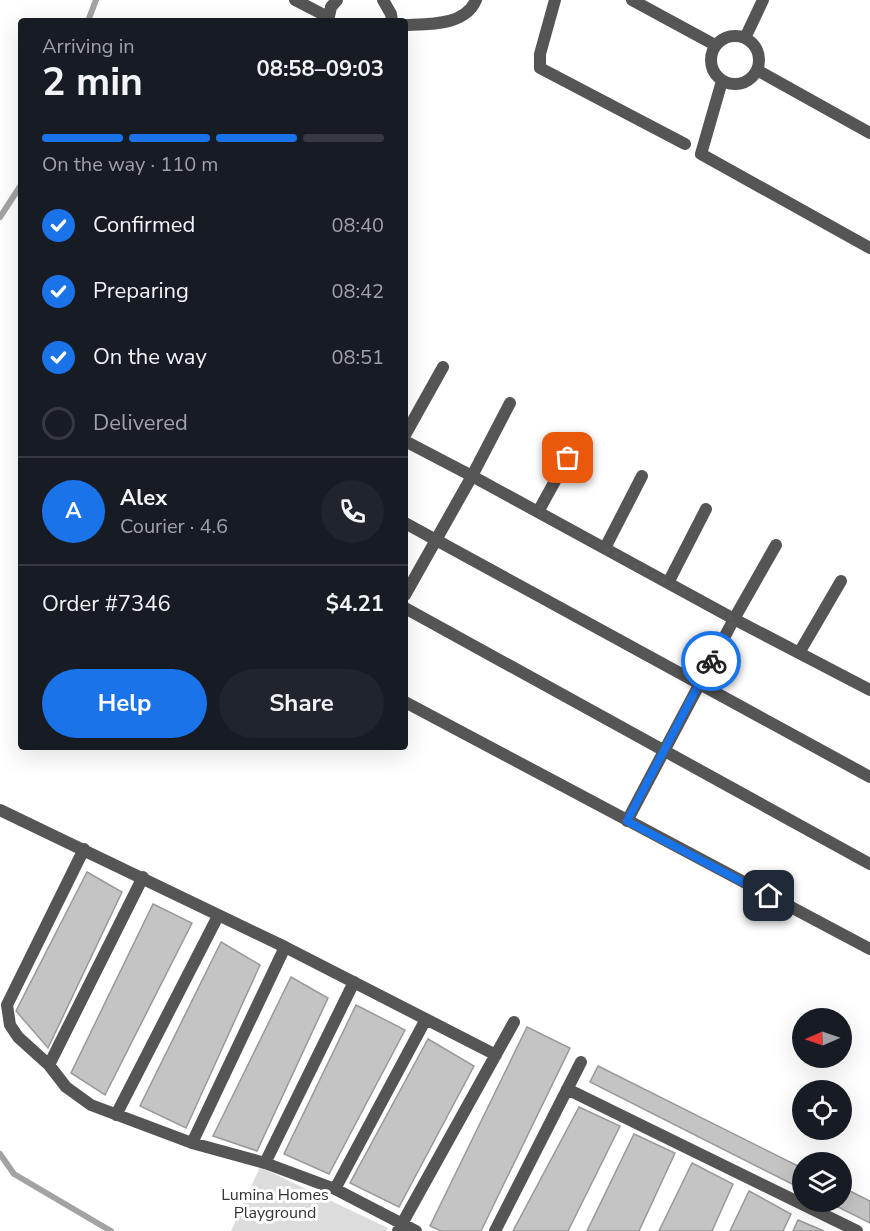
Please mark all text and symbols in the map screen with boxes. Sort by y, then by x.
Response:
text: Arriving in [42,33,135,60]
text: 08:58–09:03 [256,54,384,84]
text: 2 min [42,56,143,109]
text: On the way · 110 m [42,151,218,178]
icon: check [42,209,75,242]
text: Confirmed [93,210,195,240]
text: 08:40 [331,212,384,239]
icon: check [42,275,75,308]
text: Preparing [93,276,189,306]
text: 08:42 [331,278,384,305]
icon: check [42,341,75,374]
text: On the way [93,342,207,372]
text: 08:51 [331,344,384,371]
text: Delivered [93,408,188,438]
pin [542,432,593,483]
icon: bag [551,441,584,474]
button: phone [321,480,384,543]
text: Alex [120,483,167,513]
text: A [65,496,82,526]
text: Courier · 4.6 [120,513,228,540]
text: Order #7346 [42,589,171,619]
text: $4.21 [326,589,384,619]
courier [681,631,741,691]
icon: bike [695,645,728,678]
button: Help [42,669,207,738]
button: Share [219,669,384,738]
pin [743,870,794,921]
icon: home [752,879,785,912]
north arrow [792,1008,852,1068]
map controls [792,1008,852,1212]
button: locate [792,1080,852,1140]
button: layers [792,1152,852,1212]
park label: Lumina Homes Playground [221,1184,329,1224]

